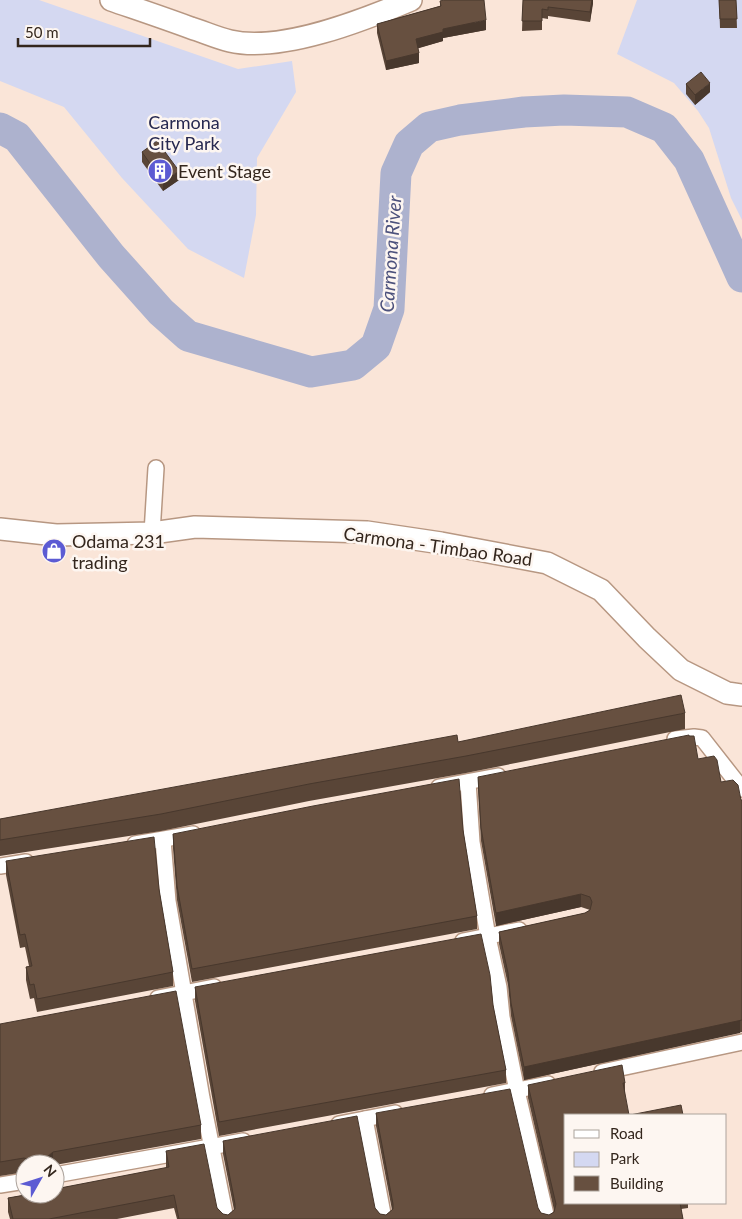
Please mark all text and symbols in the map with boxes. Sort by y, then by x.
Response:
scale bar [18,15,150,47]
text: 50 m [25,23,59,41]
park label: Carmona City Park [148,111,221,154]
building icon: Event Stage [147,158,173,184]
place label: Event Stage [178,160,271,182]
water label: Carmona River [374,194,406,313]
street label: Carmona - Timbao Road [342,522,534,570]
place label: Odama 231 trading [72,530,165,573]
shop icon: Odama 231 trading [41,538,67,564]
legend [564,1114,727,1204]
text: Road [610,1124,643,1142]
text: Park [610,1149,640,1167]
north arrow [15,1154,65,1204]
text: N [40,1161,60,1180]
text: Building [610,1174,663,1192]

